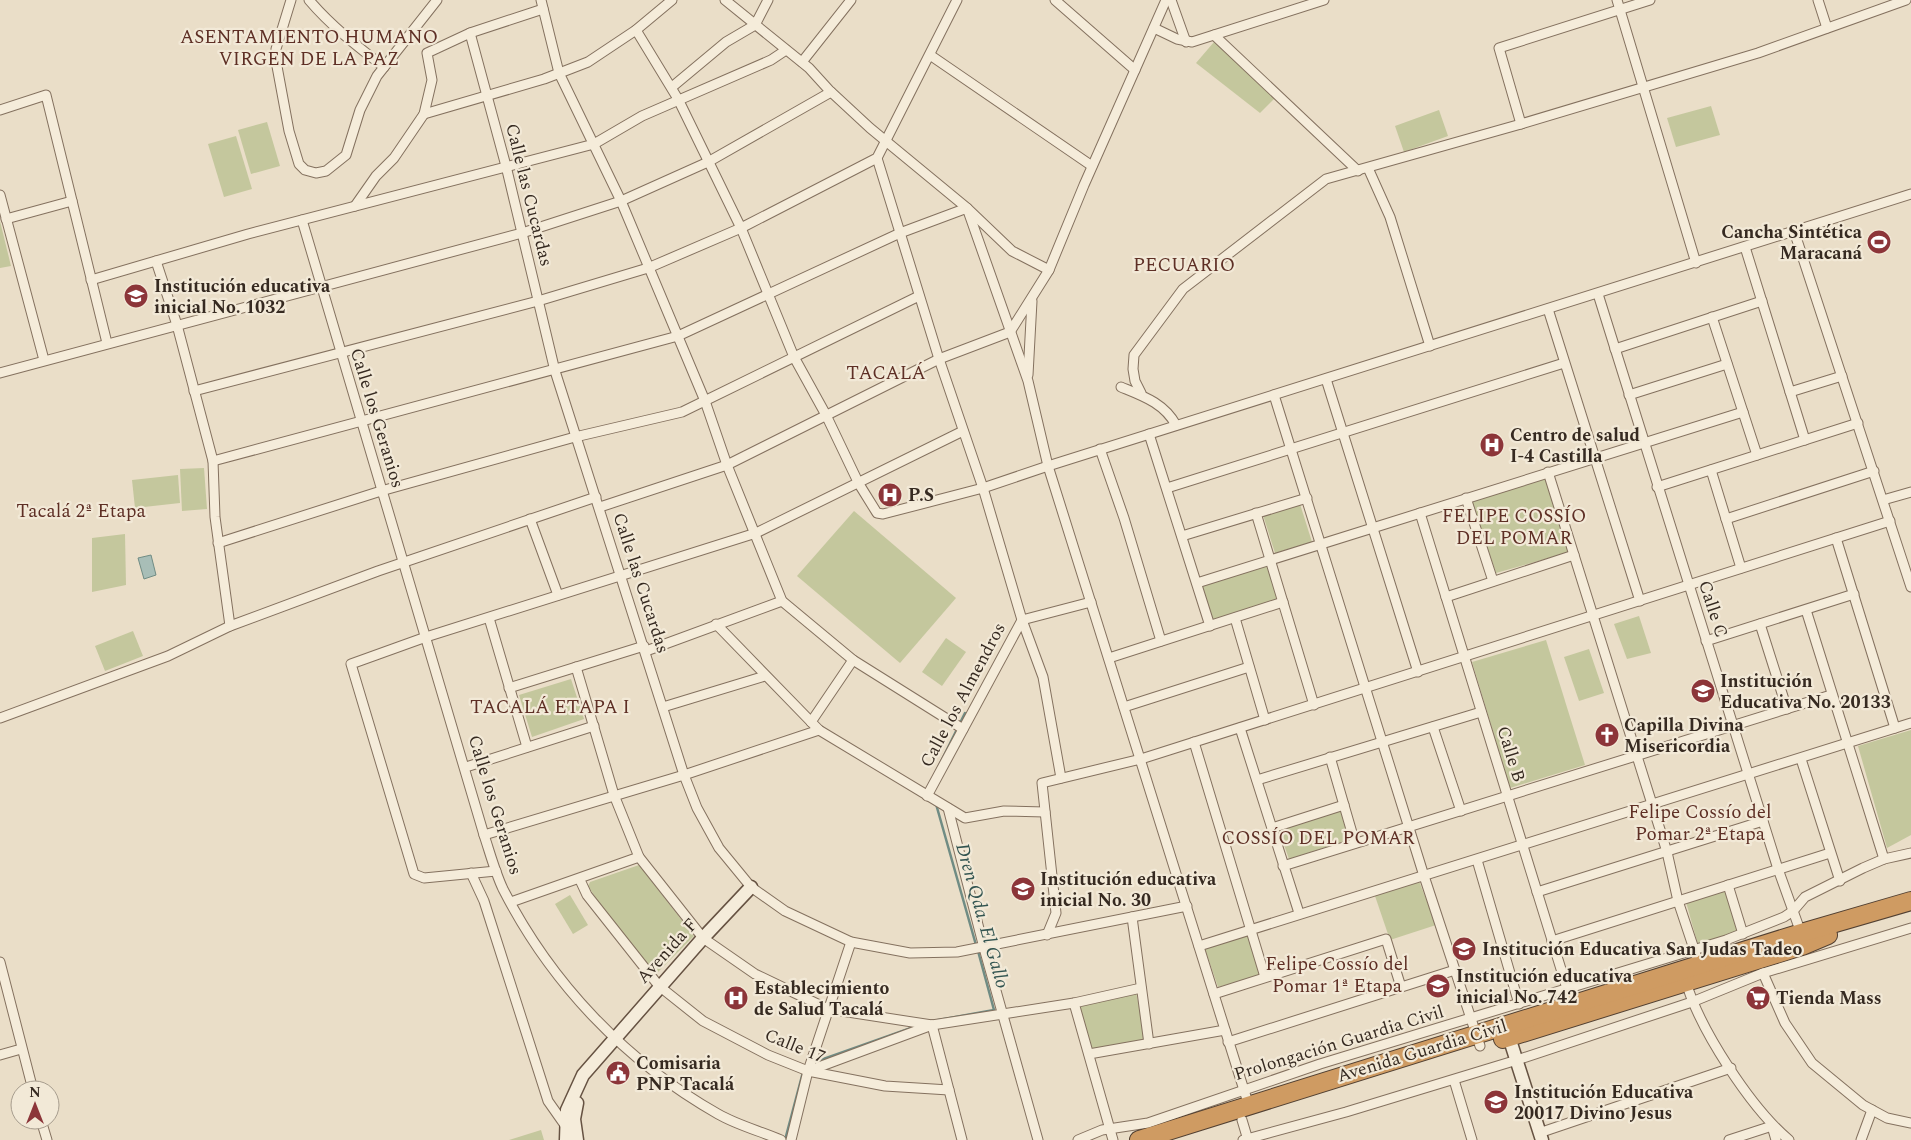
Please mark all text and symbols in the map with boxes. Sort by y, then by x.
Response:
district label: ASENTAMIENTO HUMANO VIRGEN DE LA PAZ [180,23,438,74]
street label: Calle las Cucardas [498,121,560,269]
place label: Cancha Sintética Maracaná [1721,219,1863,267]
sports icon: Cancha Sintética Maracaná [1866,229,1892,255]
district label: PECUARIO [1133,251,1235,280]
place label: Institución educativa inicial No. 1032 [154,273,331,321]
school or university icon: Institución educativa inicial No. 1032 [123,283,149,309]
street label: Calle los Geranios [343,345,411,491]
district label: TACALÁ [846,359,926,388]
place label: Centro de salud I-4 Castilla [1510,422,1640,470]
hospital icon: Centro de salud I-4 Castilla [1479,432,1505,458]
hospital icon: P.S [877,482,903,508]
place label: P.S [908,482,934,509]
district label: Tacalá 2ª Etapa [16,497,147,526]
district label: FELIPE COSSÍO DEL POMAR [1442,502,1586,553]
street label: Calle las Cucardas [606,509,676,657]
street label: Calle C [1691,577,1735,641]
street label: Calle los Almendros [913,618,1013,772]
place label: Institución Educativa No. 20133 [1720,668,1891,716]
school or university icon: Institución Educativa No. 20133 [1690,678,1716,704]
district label: TACALÁ ETAPA I [470,693,630,722]
place label: Capilla Divina Misericordia [1624,712,1744,760]
church icon: Capilla Divina Misericordia [1594,722,1620,748]
street label: Calle B [1490,723,1532,785]
street label: Calle los Geranios [461,732,529,878]
district label: Felipe Cossío del Pomar 2ª Etapa [1628,798,1772,849]
district label: COSSÍO DEL POMAR [1221,824,1415,853]
water label: Dren Qda. El Gallo [947,840,1017,992]
place label: Institución educativa inicial No. 30 [1040,866,1217,914]
school or university icon: Institución educativa inicial No. 30 [1010,876,1036,902]
street label: Avenida F [630,912,704,990]
school or university icon: Institución Educativa San Judas Tadeo [1451,936,1477,962]
place label: Institución Educativa San Judas Tadeo [1482,936,1802,963]
district label: Felipe Cossío del Pomar 1ª Etapa [1265,950,1409,1001]
place label: Institución educativa inicial No. 742 [1456,963,1633,1011]
school or university icon: Institución educativa inicial No. 742 [1425,973,1451,999]
place label: Establecimiento de Salud Tacalá [754,975,889,1023]
hospital icon: Establecimiento de Salud Tacalá [723,985,749,1011]
supermarket icon: Tienda Mass [1745,985,1771,1011]
place label: Tienda Mass [1776,985,1882,1012]
street label: Prolongación Guardia Civil [1231,998,1447,1088]
street label: Avenida Guardia Civil [1334,1012,1510,1090]
street label: Calle 17 [760,1022,830,1070]
place label: Comisaria PNP Tacalá [636,1050,735,1098]
public building icon: Comisaria PNP Tacalá [605,1060,631,1086]
place label: Institución Educativa 20017 Divino Jesus [1514,1079,1694,1127]
north arrow [10,1080,60,1130]
text: N [29,1082,41,1103]
school or university icon: Institución Educativa 20017 Divino Jesus [1483,1089,1509,1115]

